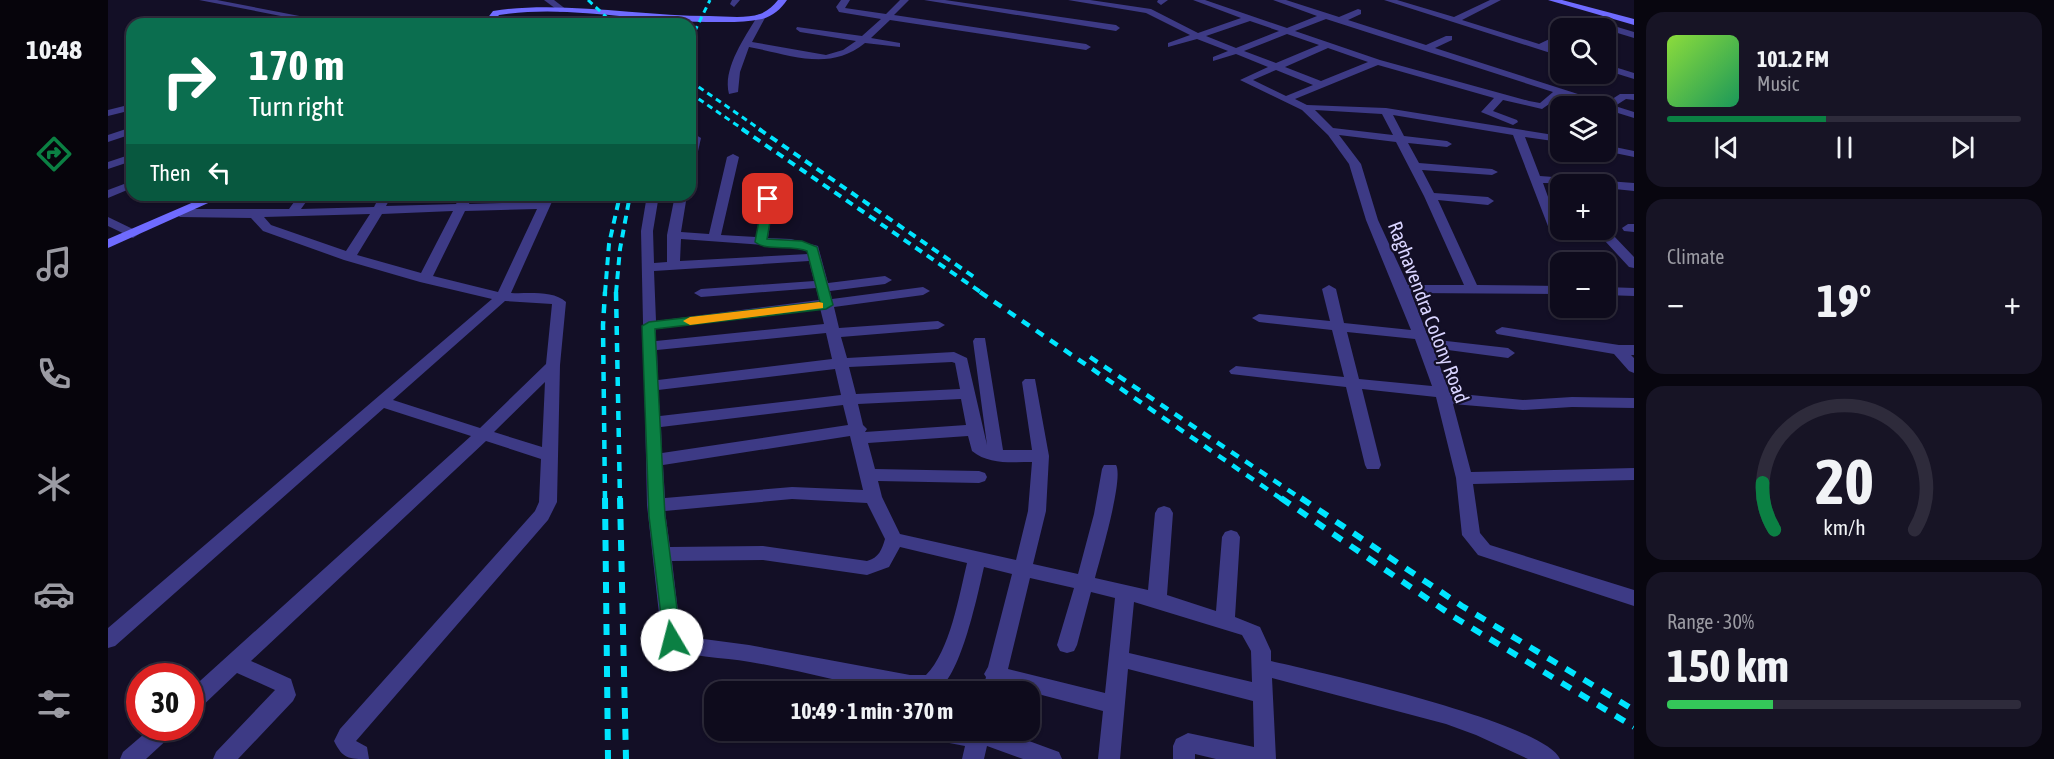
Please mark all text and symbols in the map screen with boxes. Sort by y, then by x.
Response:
map controls [1550,18,1616,318]
button: search [1550,18,1616,84]
text: 10:48 [26,34,82,65]
text: 170 m [249,41,344,89]
icon: right [150,42,228,120]
text: 101.2 FM [1757,46,1829,72]
text: Music [1757,72,1799,95]
text: Turn right [249,91,344,122]
button: layers [1550,96,1616,162]
icon: previous [1710,131,1743,164]
icon: pause [1828,131,1861,164]
icon: next [1946,131,1979,164]
icon: directions [33,133,75,175]
icon: left [203,156,236,189]
text: Then [150,160,191,186]
pin [742,173,793,224]
button: + [1550,174,1616,240]
icon: arrive [751,182,784,215]
street label: Raghavendra Colony Road [1384,218,1474,406]
icon: music [33,243,75,285]
text: Climate [1667,245,1724,268]
button: − [1550,252,1616,318]
text: 19° [1817,275,1871,327]
text: − [1667,283,1684,321]
text: + [2004,283,2021,321]
icon: phone [33,353,75,395]
text: 20 [1815,446,1873,517]
icon: climate [33,463,75,505]
text: km/h [1823,515,1865,540]
icon: car [33,573,75,615]
position arrow [640,608,704,672]
text: Range · 30% [1667,610,1754,633]
text: 150 km [1667,640,1789,692]
speed limit sign: 30 [126,663,204,741]
icon: filters [33,683,75,725]
text: 10:49 · 1 min · 370 m [791,698,953,724]

